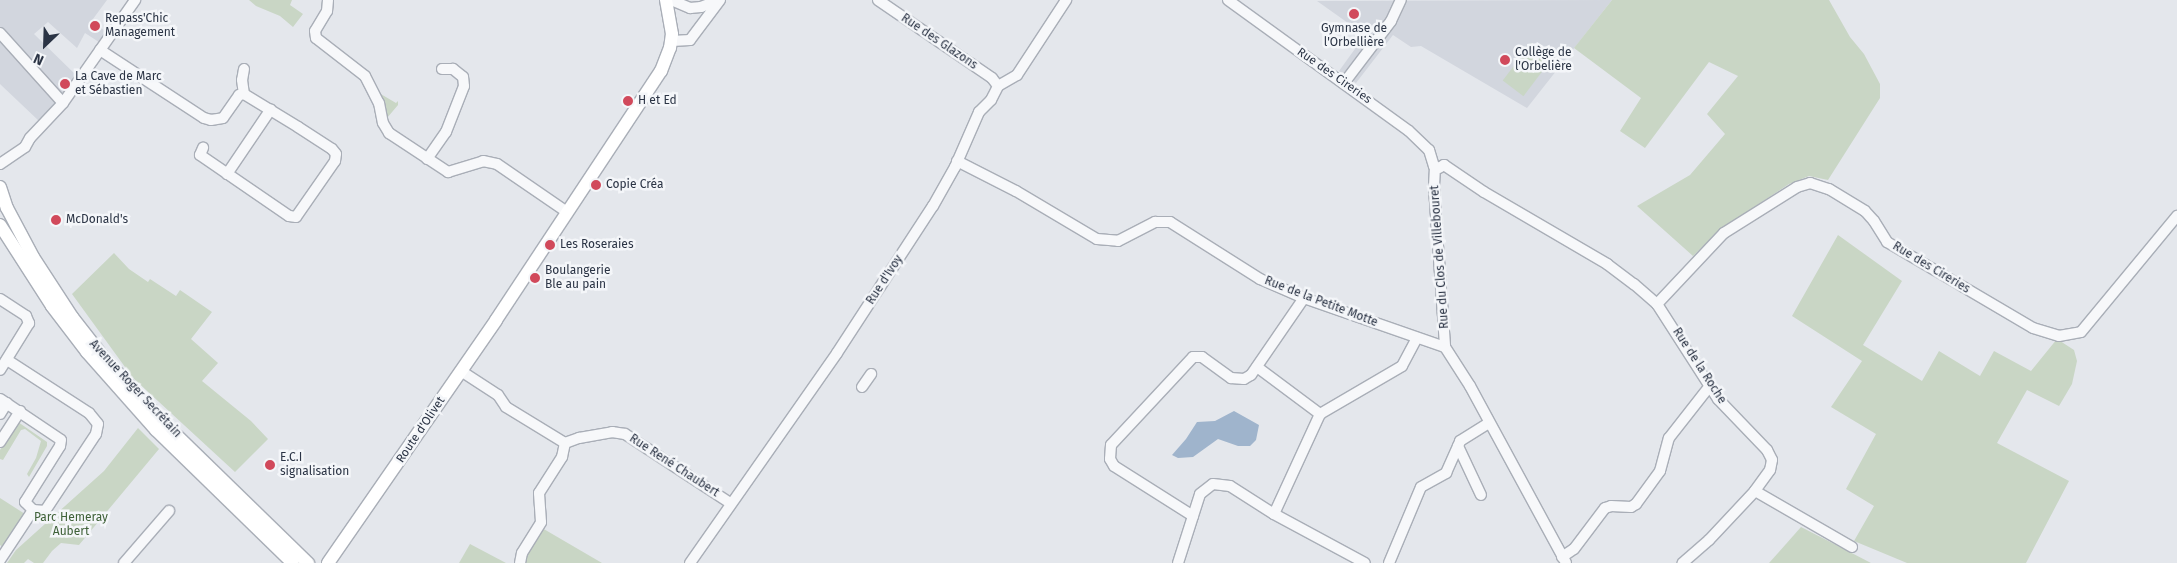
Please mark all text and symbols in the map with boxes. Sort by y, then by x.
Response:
marker: Gymnase de l'Orbellière [1348,8,1360,20]
street label: Rue des Glazons [898,11,980,73]
place label: Repass'Chic Management [105,12,175,40]
north arrow [20,20,70,70]
marker: Repass'Chic Management [89,20,101,32]
place label: Gymnase de l'Orbellière [1321,22,1387,50]
street label: Rue des Cireries [1294,45,1374,107]
place label: Collège de l'Orbelière [1515,46,1572,74]
text: N [31,50,46,69]
marker: Collège de l'Orbelière [1499,54,1511,66]
place label: La Cave de Marc et Sébastien [75,70,162,98]
marker: La Cave de Marc et Sébastien [59,78,71,90]
place label: H et Ed [638,94,677,108]
marker: H et Ed [622,95,634,107]
place label: Copie Créa [606,178,663,192]
marker: Copie Créa [590,179,602,191]
street label: Rue du Clos de Villebouret [1428,185,1452,329]
place label: McDonald's [66,213,128,227]
marker: McDonald's [50,214,62,226]
place label: Les Roseraies [560,238,633,252]
marker: Les Roseraies [544,239,556,251]
street label: Rue des Cireries [1890,239,1972,297]
street label: Rue d'Ivoy [864,253,906,307]
place label: Boulangerie Ble au pain [545,264,610,292]
marker: Boulangerie Ble au pain [529,272,541,284]
street label: Rue de la Petite Motte [1262,274,1380,330]
street label: Rue de la Roche [1669,325,1729,407]
street label: Avenue Roger Secrétain [86,337,184,441]
street label: Route d'Olivet [394,394,448,466]
street label: Rue René Chaubert [626,432,722,500]
place label: E.C.I signalisation [280,451,349,479]
marker: E.C.I signalisation [264,459,276,471]
park label: Parc Hemeray Aubert [34,511,108,539]

